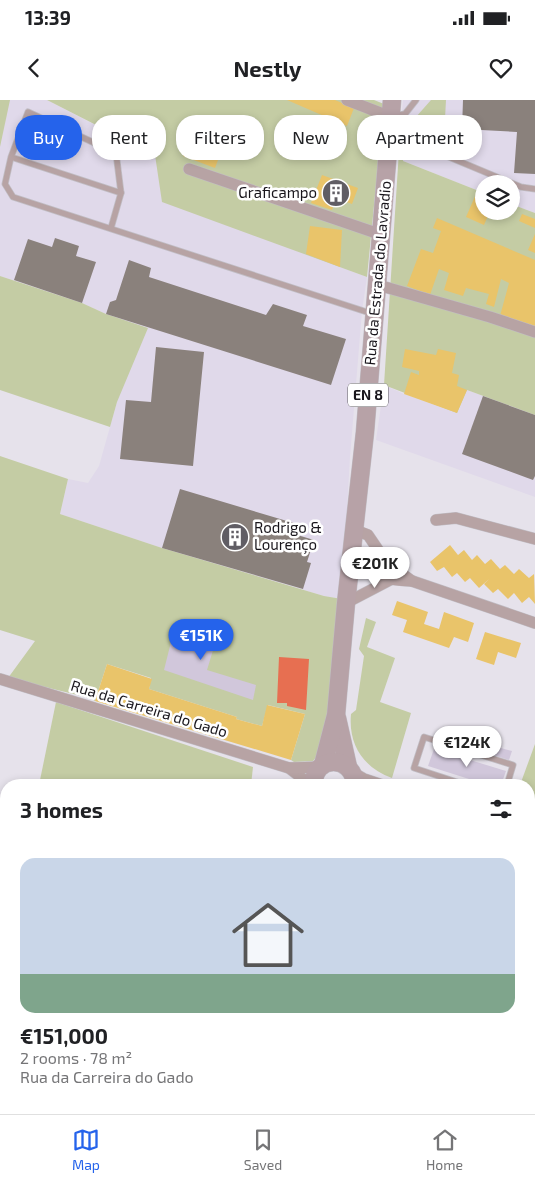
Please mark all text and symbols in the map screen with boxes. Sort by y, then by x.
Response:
text: 13:39 [25,6,71,29]
icon: back [20,54,48,82]
icon: heart [487,54,515,82]
text: Nestly [233,55,302,81]
chip: Buy [15,115,82,160]
chip: Rent [92,115,166,160]
chip: Filters [176,115,264,160]
chip: New [274,115,347,160]
chip: Apartment [357,115,482,160]
map controls [475,175,520,220]
button: layers [475,175,520,220]
building icon: Graficampo [321,178,351,208]
street label: Rua da Estrada do Lavradio [360,180,394,366]
place label: Graficampo [238,183,317,201]
road number: EN 8 [348,384,388,406]
place label: Rodrigo & Lourenço [254,518,322,554]
building icon: Rodrigo & Lourenço [220,522,250,552]
pin: €201K [340,546,410,589]
text: €201K [352,553,398,572]
pin: €151K [166,618,236,661]
text: €151K [179,625,223,644]
street label: Rua da Carreira do Gado [69,676,230,740]
pin: €124K [432,726,502,768]
text: €124K [444,732,490,751]
icon: filters [487,795,515,823]
text: 3 homes [20,797,103,822]
icon: home [223,890,313,980]
text: €151,000 [20,1023,108,1048]
text: 2 rooms · 78 m² [20,1048,132,1067]
text: Rua da Carreira do Gado [20,1067,194,1086]
tab: Map [72,1126,100,1173]
tab: Saved [244,1126,282,1173]
tab: Home [426,1126,463,1173]

